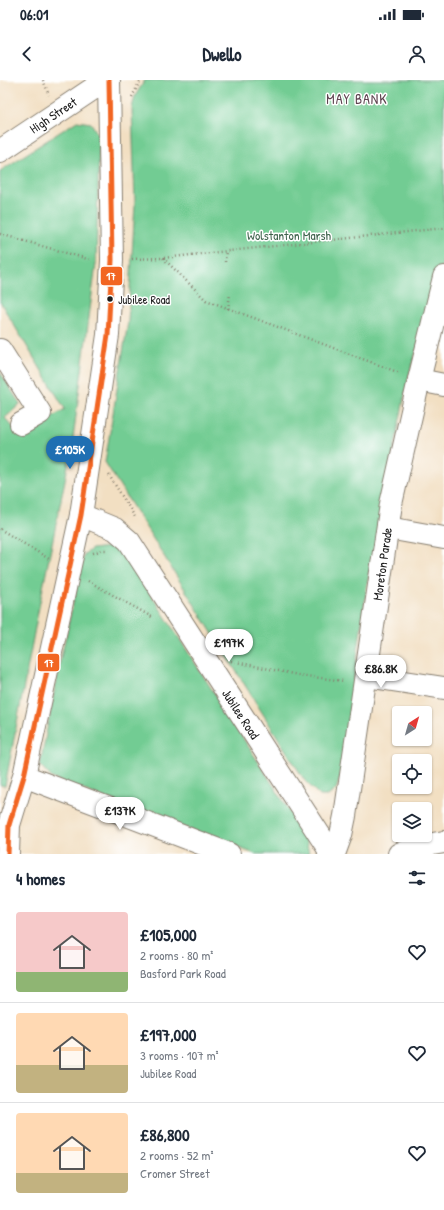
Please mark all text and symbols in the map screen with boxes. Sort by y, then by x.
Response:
text: 06:01 [20,4,48,25]
text: Dwello [202,42,242,67]
icon: back [16,43,38,65]
icon: person [406,43,428,65]
district label: MAY BANK [326,89,388,108]
street label: High Street [26,92,81,137]
park label: Wolstanton Marsh [247,226,332,244]
line badge: 17 [100,266,123,286]
text: 17 [106,269,116,283]
place label: Jubilee Road [118,291,170,308]
marker: Jubilee Road [105,294,115,304]
pin: £105K [42,436,98,470]
text: £105K [55,440,85,458]
street label: Moreton Parade [368,526,396,602]
pin: £197K [201,629,257,663]
text: £197K [214,633,244,651]
line badge: 17 [37,653,60,672]
pin: £86.8K [348,655,414,689]
text: 17 [44,656,54,670]
text: £86.8K [364,659,398,677]
street label: Jubilee Road [218,685,264,743]
north arrow [392,706,432,746]
map controls [392,706,432,842]
button: locate [392,754,432,794]
pin: £137K [92,797,148,831]
text: £137K [105,801,135,819]
button: layers [392,802,432,842]
text: 4 homes [16,867,65,890]
icon: filters [406,867,428,889]
text: £105,000 [140,923,197,946]
icon: home [48,928,96,976]
icon: heart [406,941,428,963]
text: 2 rooms · 80 m² [140,946,213,964]
text: Basford Park Road [140,964,226,982]
text: £197,000 [140,1023,196,1046]
icon: home [48,1029,96,1077]
icon: heart [406,1042,428,1064]
text: 3 rooms · 107 m² [140,1046,219,1064]
text: Jubilee Road [140,1064,196,1082]
text: £86,800 [140,1123,190,1146]
icon: home [48,1129,96,1177]
icon: heart [406,1142,428,1164]
text: 2 rooms · 52 m² [140,1146,213,1164]
text: Cromer Street [140,1164,210,1182]

